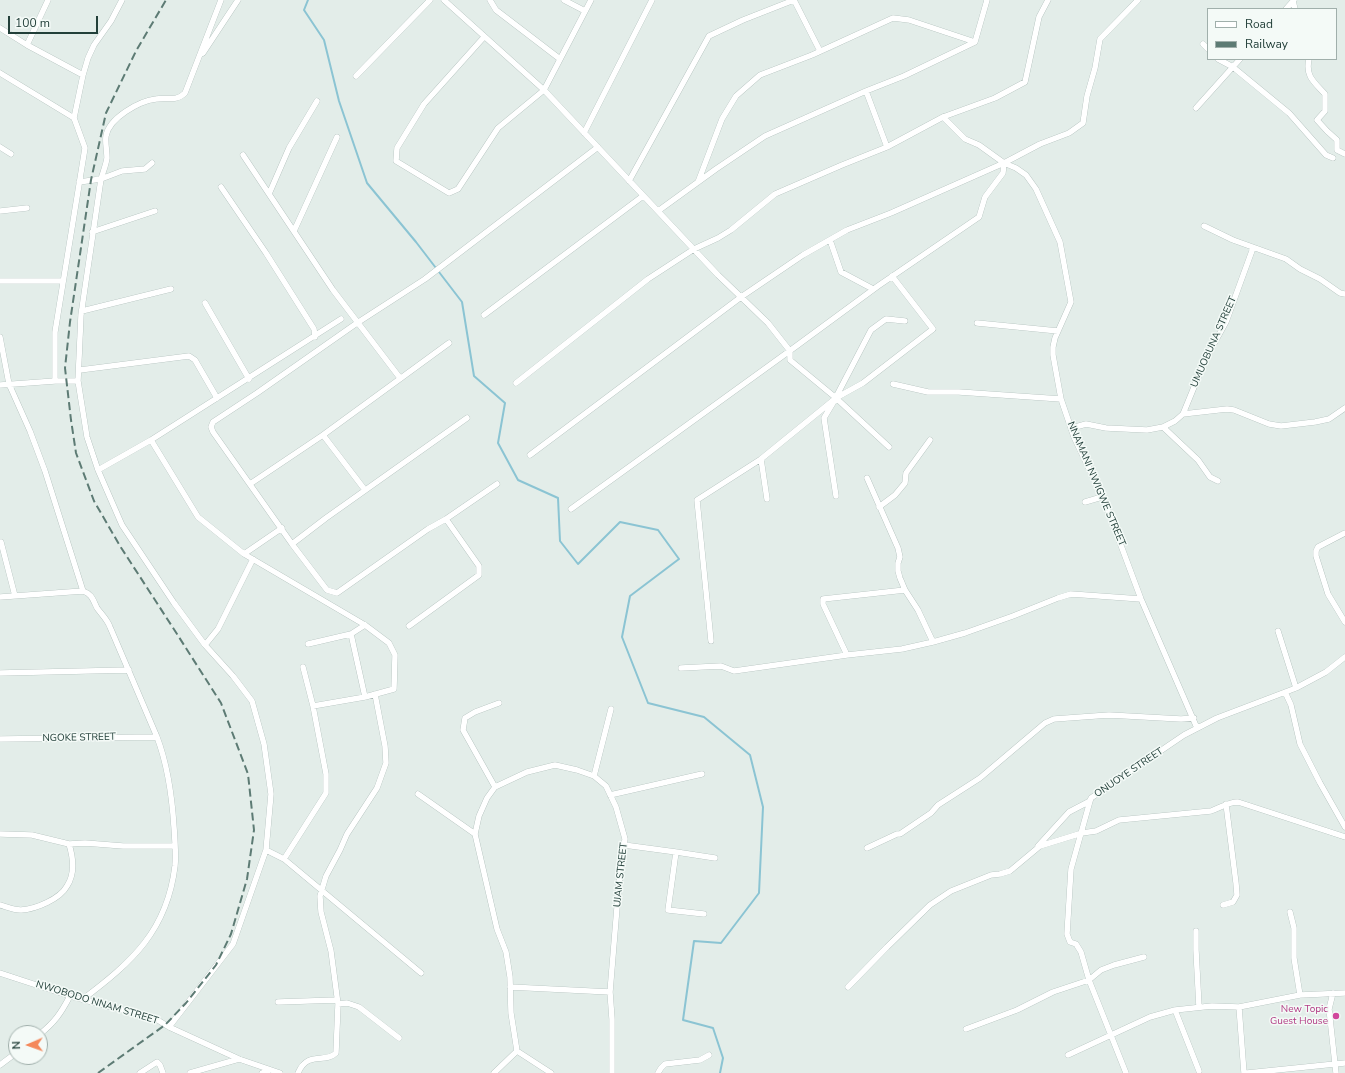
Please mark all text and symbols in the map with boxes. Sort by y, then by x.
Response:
scale bar [10,8,100,34]
legend [1207,8,1337,60]
text: 100 m [15,15,50,31]
text: Road [1245,16,1273,32]
text: Railway [1245,36,1288,52]
street label: UMUOBUNA STREET [1189,295,1239,389]
street label: NNAMANI NWIGWE STREET [1064,420,1128,548]
street label: NGOKE STREET [42,731,116,745]
street label: ONUOYE STREET [1092,746,1166,800]
street label: UJAM STREET [612,842,630,908]
street label: NWOBODO NNAM STREET [34,979,160,1027]
place label: New Topic Guest House [1270,1004,1328,1028]
marker: New Topic Guest House [1331,1011,1341,1021]
north arrow [8,1025,48,1065]
text: N [9,1041,24,1050]

